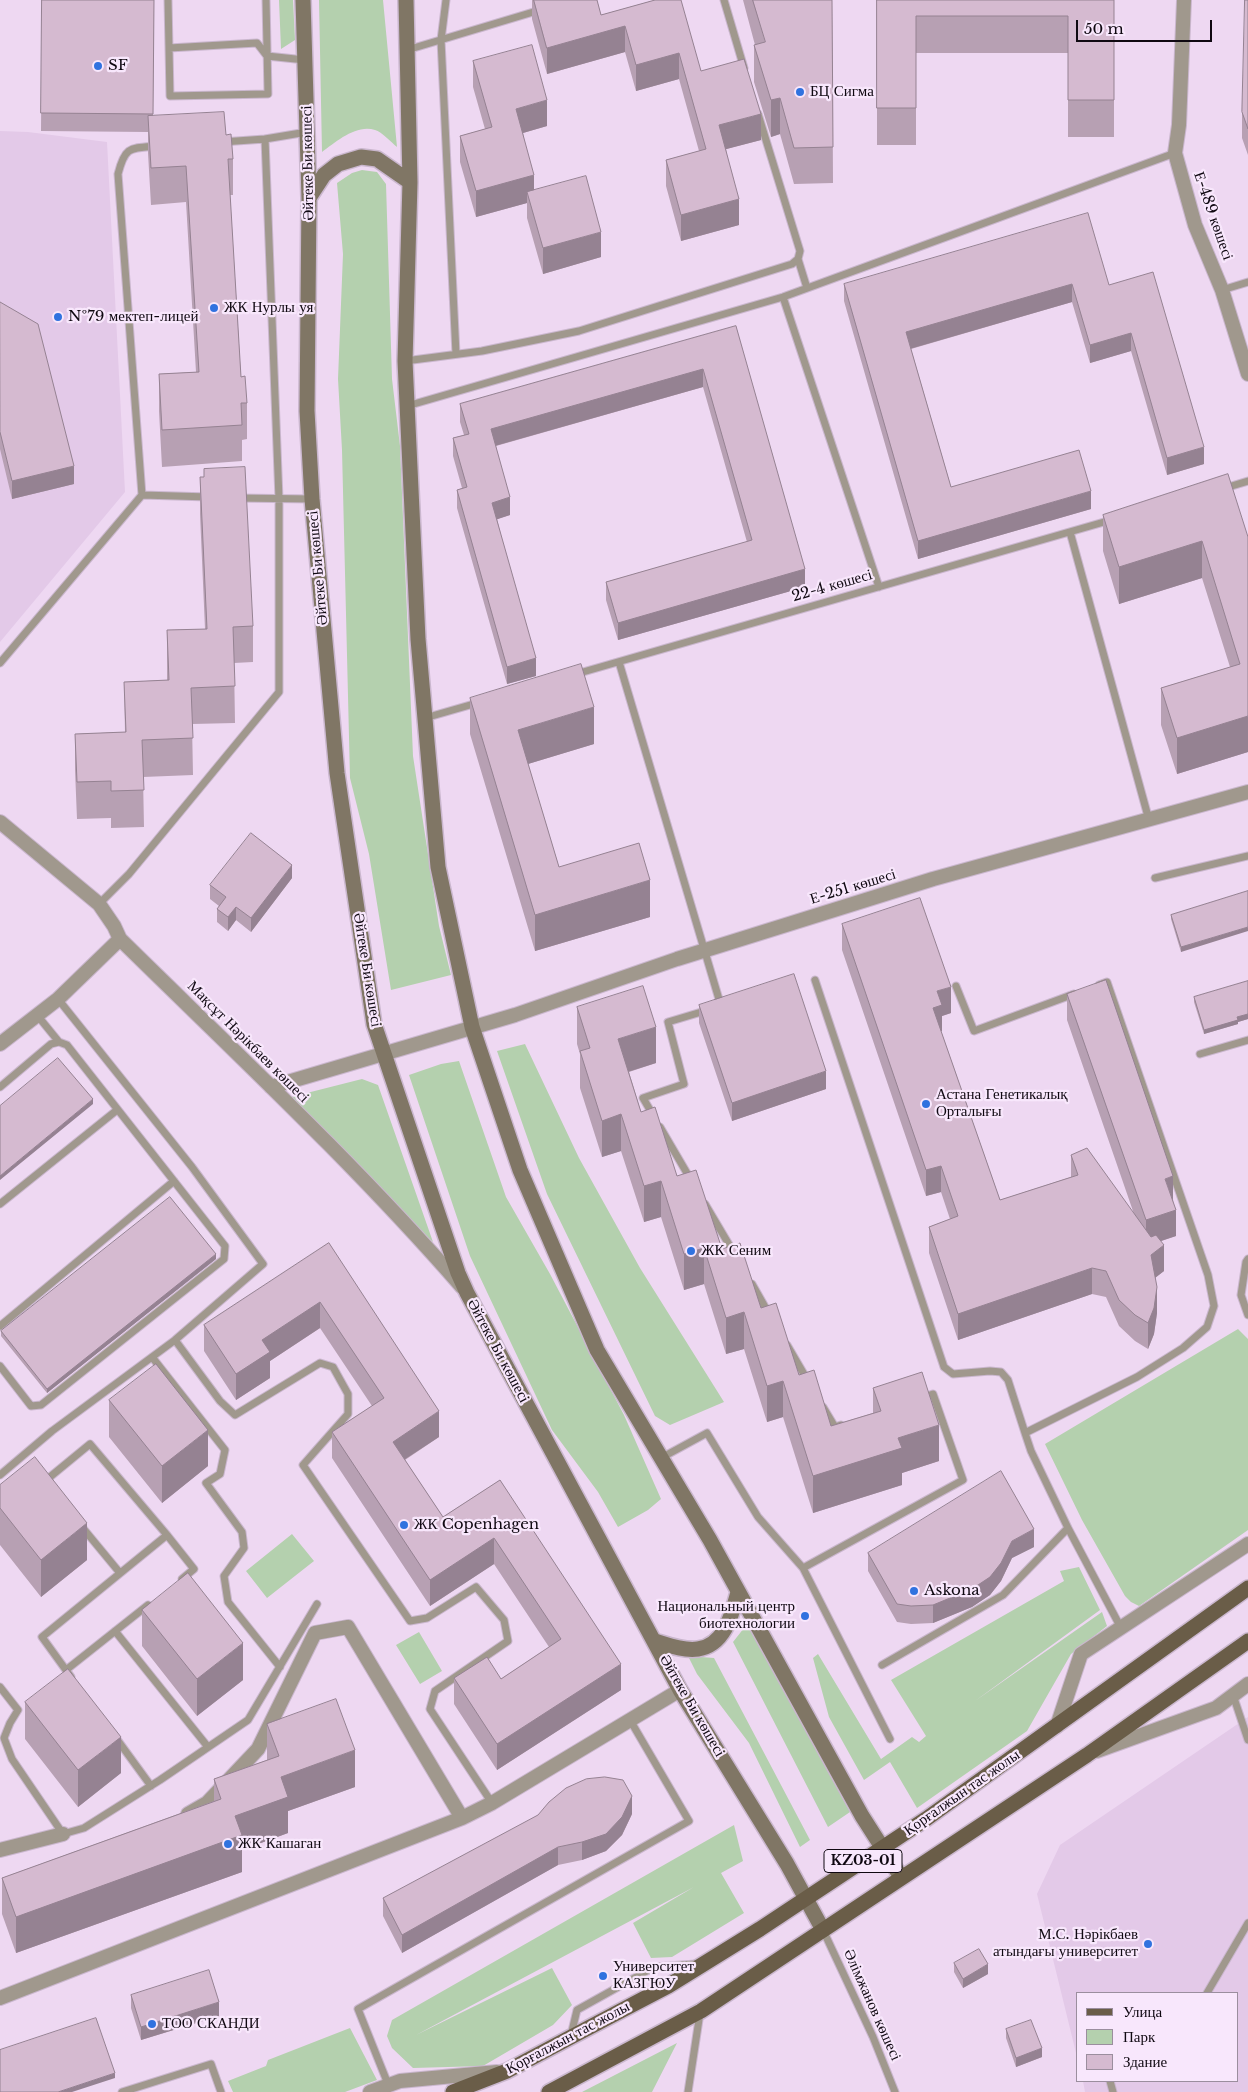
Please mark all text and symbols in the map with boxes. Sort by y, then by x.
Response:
scale bar [1078,10,1214,42]
text: 50 m [1084,19,1124,38]
place label: SF [108,57,128,75]
marker: SF [92,60,104,72]
place label: БЦ Сигма [810,83,874,101]
marker: БЦ Сигма [794,86,806,98]
street label: Әйтеке Би көшесі [298,105,318,221]
street label: Е-489 көшесі [1189,170,1237,262]
place label: ЖК Нурлы уя [224,299,313,317]
marker: ЖК Нурлы уя [208,302,220,314]
place label: №79 мектеп-лицей [68,308,198,326]
marker: №79 мектеп-лицей [52,311,64,323]
street label: Әйтеке Би көшесі [304,510,332,626]
street label: 22-4 көшесі [790,566,874,606]
street label: Е-251 көшесі [808,865,898,909]
street label: Әйтеке Би көшесі [349,912,385,1028]
street label: Мақсұт Нәрікбаев көшесі [183,977,313,1107]
place label: Астана Генетикалық Орталығы [936,1086,1068,1121]
marker: Астана Генетикалық Орталығы [920,1098,932,1110]
place label: ЖК Сеним [701,1242,771,1260]
marker: ЖК Сеним [685,1245,697,1257]
street label: Әйтеке Би көшесі [463,1296,533,1406]
place label: ЖК Copenhagen [414,1516,539,1534]
marker: ЖК Copenhagen [398,1519,410,1531]
place label: Askona [924,1582,980,1600]
marker: Askona [908,1585,920,1597]
place label: Национальный центр биотехнологии [657,1598,795,1633]
marker: Национальный центр биотехнологии [799,1610,811,1622]
street label: Әйтеке Би көшесі [655,1652,729,1760]
street label: Қорғалжын тас жолы [901,1746,1023,1840]
place label: ЖК Кашаган [238,1835,321,1853]
marker: ЖК Кашаган [222,1838,234,1850]
road number: KZ03-01 [824,1850,902,1872]
place label: М.С. Нәрікбаев атындағы университет [993,1926,1138,1961]
marker: М.С. Нәрікбаев атындағы университет [1142,1938,1154,1950]
street label: Әлімжанов көшесі [839,1946,905,2064]
place label: Университет КАЗГЮУ [613,1958,694,1993]
marker: Университет КАЗГЮУ [597,1970,609,1982]
legend [1076,1992,1238,2082]
street label: Қорғалжын тас жолы [503,1998,633,2078]
text: Улица [1123,2002,1162,2021]
place label: ТОО СКАНДИ [162,2015,260,2033]
marker: ТОО СКАНДИ [146,2018,158,2030]
text: Парк [1123,2027,1155,2046]
text: Здание [1123,2052,1167,2071]

